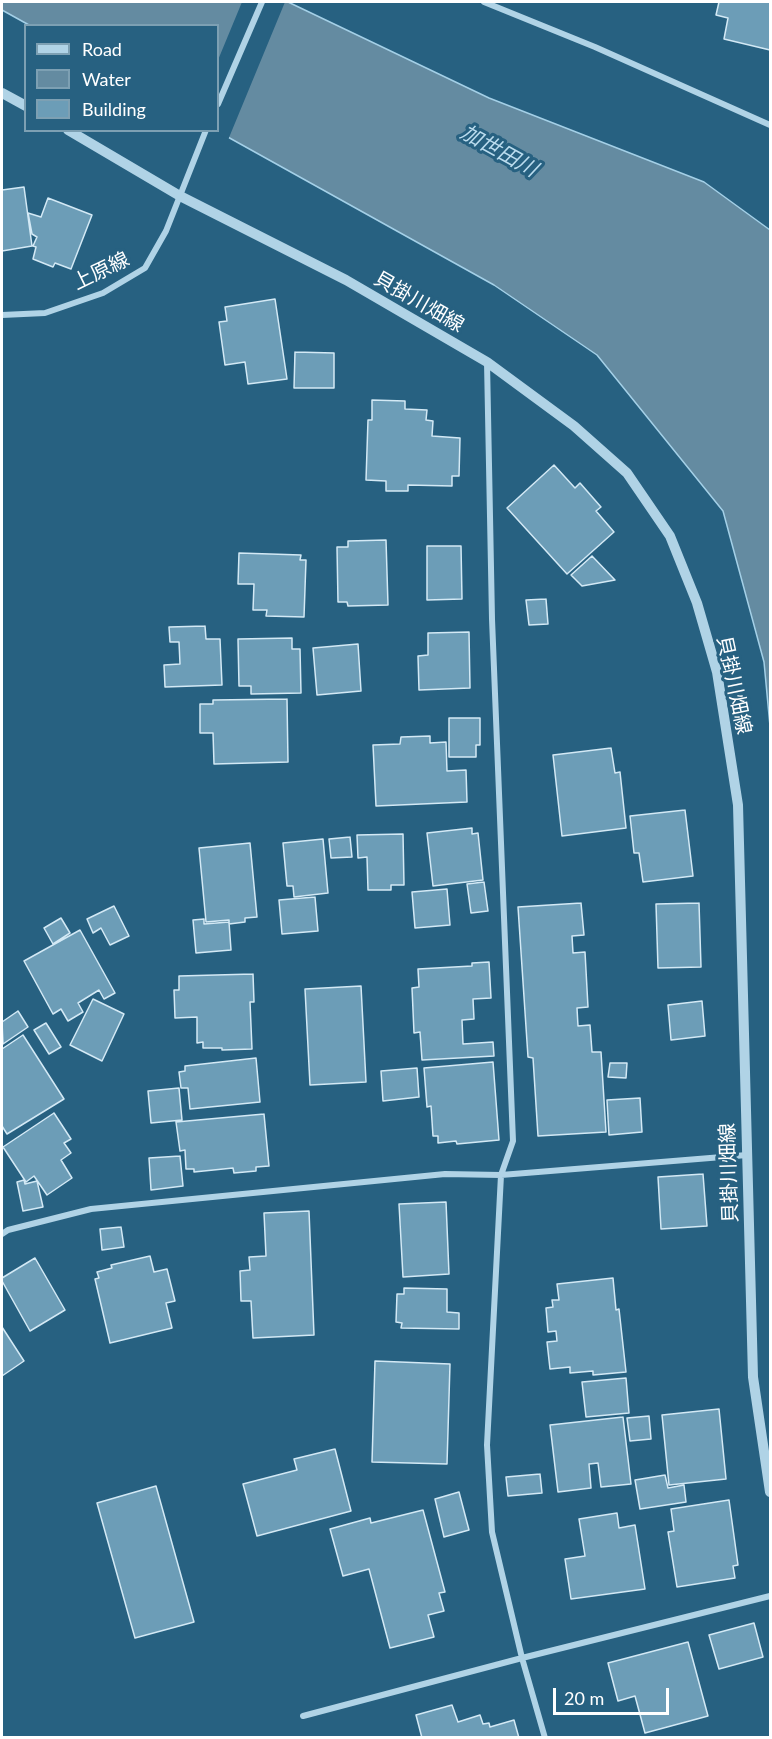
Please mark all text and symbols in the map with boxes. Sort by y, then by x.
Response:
legend [24,24,219,132]
text: Road [82,38,122,60]
text: Water [82,68,131,90]
text: Building [82,98,146,120]
water label: 加世田川 [456,120,542,182]
street label: 上原線 [69,247,133,295]
street label: 貝掛川畑線 [370,267,468,337]
street label: 貝掛川畑線 [712,634,756,736]
street label: 貝掛川畑線 [715,1123,743,1223]
scale bar [556,1676,672,1714]
text: 20 m [564,1687,604,1709]

